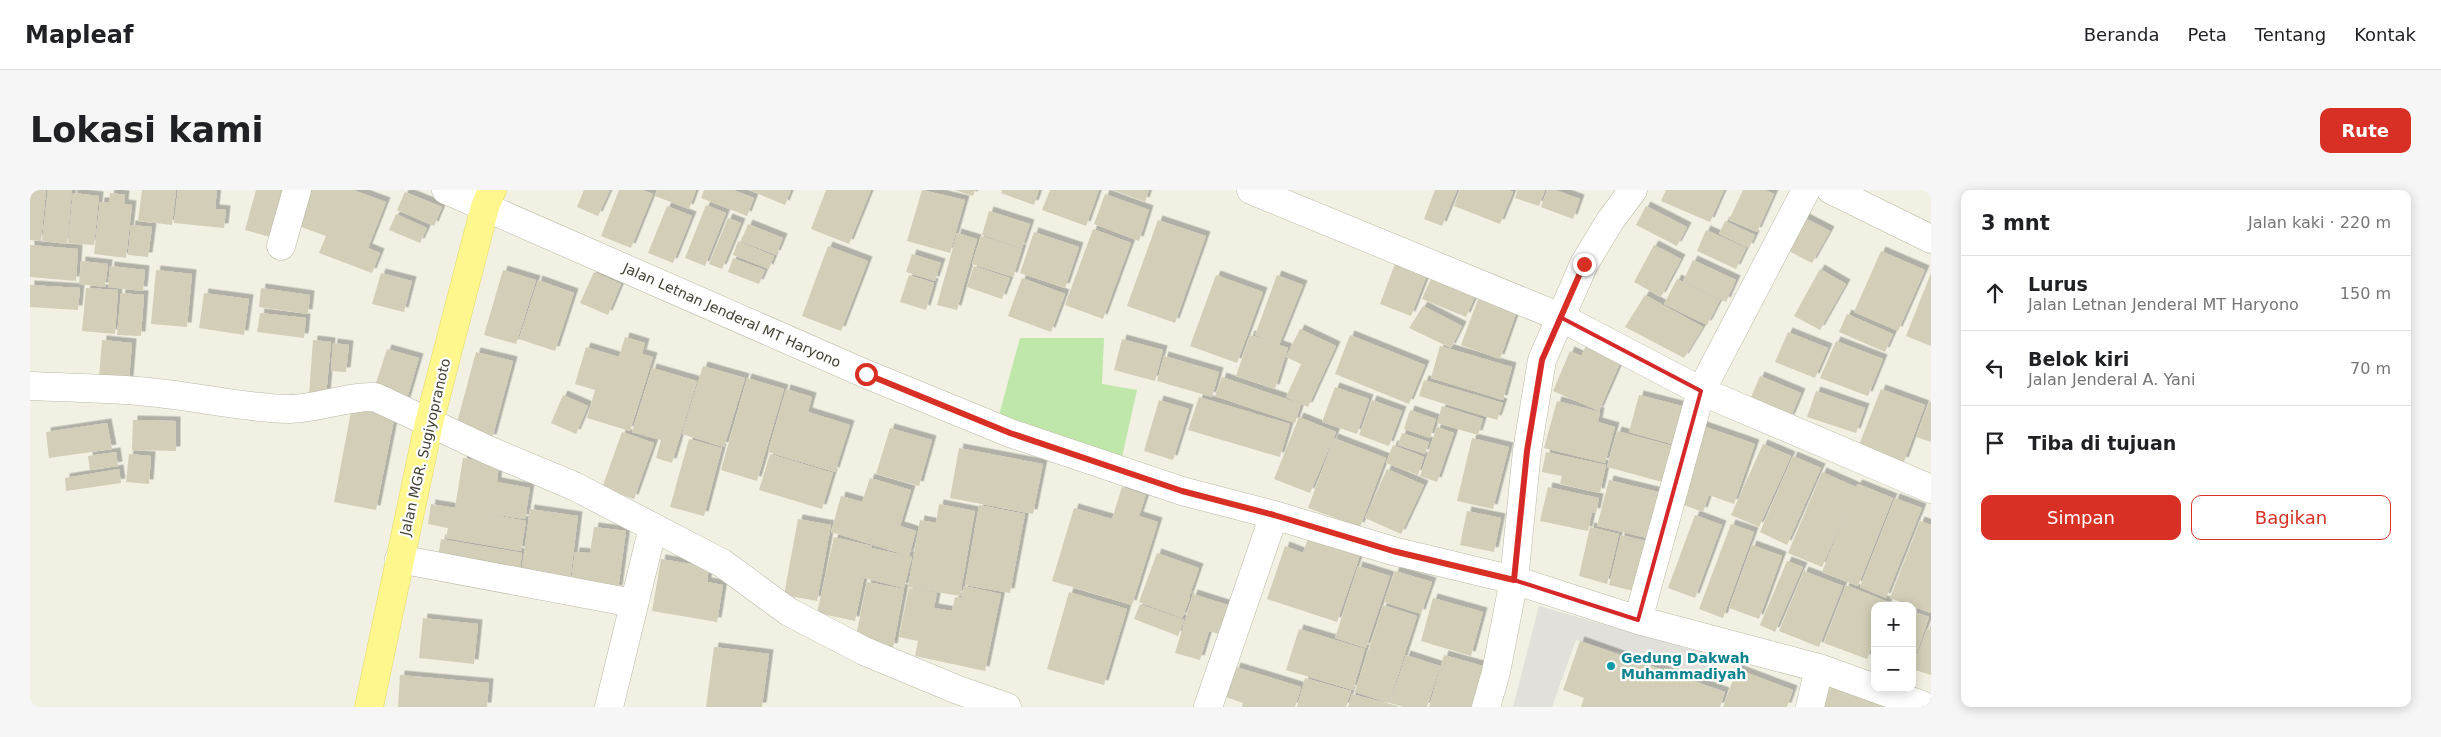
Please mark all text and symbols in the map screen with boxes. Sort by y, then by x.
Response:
text: Mapleaf [25,21,133,49]
text: Beranda [2084,24,2159,45]
text: Peta [2187,24,2227,45]
text: Tentang [2255,24,2326,45]
text: Kontak [2354,24,2416,45]
button: Rute [2320,108,2411,153]
text: Lokasi kami [30,110,264,150]
text: 3 mnt [1981,211,2050,235]
text: Jalan kaki · 220 m [2248,213,2391,232]
route end [1573,253,1596,276]
street label: Jalan Letnan Jenderal MT Haryono [620,259,843,371]
text: Lurus [2028,273,2088,295]
icon: ahead [1981,279,2009,307]
text: 150 m [2340,284,2391,303]
text: Jalan Letnan Jenderal MT Haryono [2028,295,2299,314]
text: Belok kiri [2028,348,2129,370]
icon: left [1981,354,2009,382]
street label: Jalan MGR. Sugiyopranoto [397,357,453,538]
text: 70 m [2350,359,2391,378]
route start [855,363,878,386]
text: Jalan Jenderal A. Yani [2028,370,2195,389]
icon: arrive [1981,429,2009,457]
text: Tiba di tujuan [2028,432,2176,454]
button: Simpan [1981,495,2181,540]
button: Bagikan [2191,495,2391,540]
map controls [1871,602,1916,692]
button: + [1871,602,1916,647]
button: − [1871,647,1916,692]
place label: Gedung Dakwah Muhammadiyah [1621,650,1750,682]
marker: Gedung Dakwah Muhammadiyah [1605,660,1617,672]

